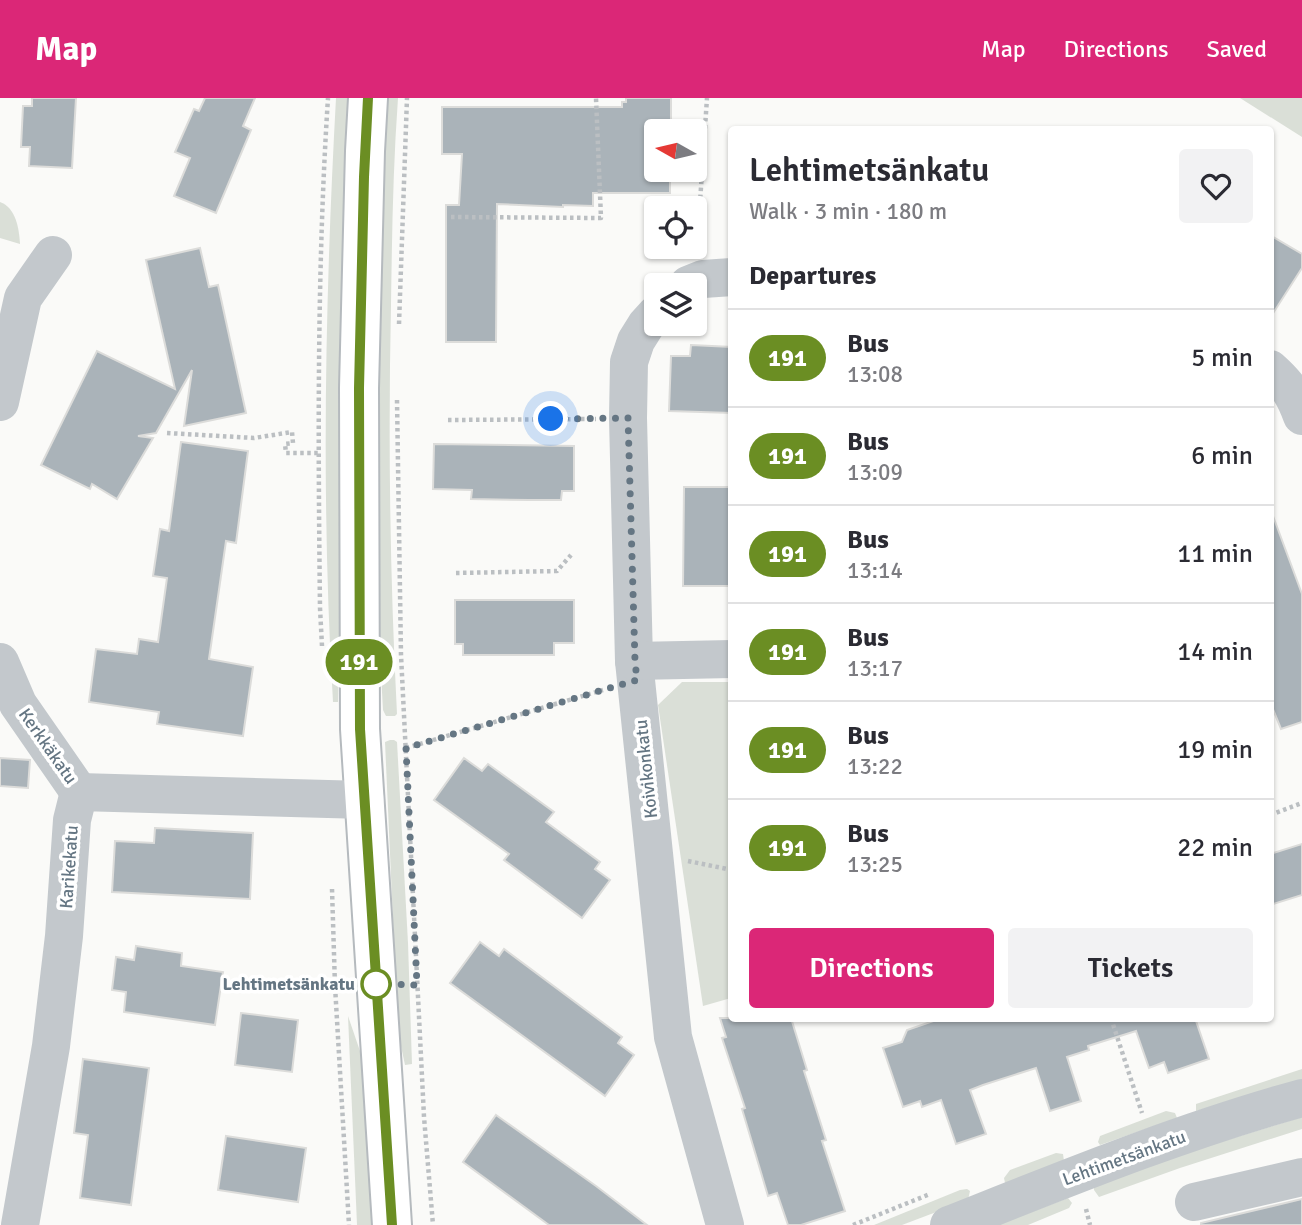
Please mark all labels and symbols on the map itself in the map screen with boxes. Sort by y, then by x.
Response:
north arrow [644,119,707,182]
your location [533,401,568,436]
line badge: 191 [319,639,399,685]
street label: Kerkkäkatu [14,704,82,788]
street label: Koivikonkatu [630,718,662,820]
street label: Karikekatu [55,825,83,909]
marker: Lehtimetsänkatu [361,969,391,999]
place label: Lehtimetsänkatu [223,973,355,995]
street label: Lehtimetsänkatu [1059,1125,1189,1191]

